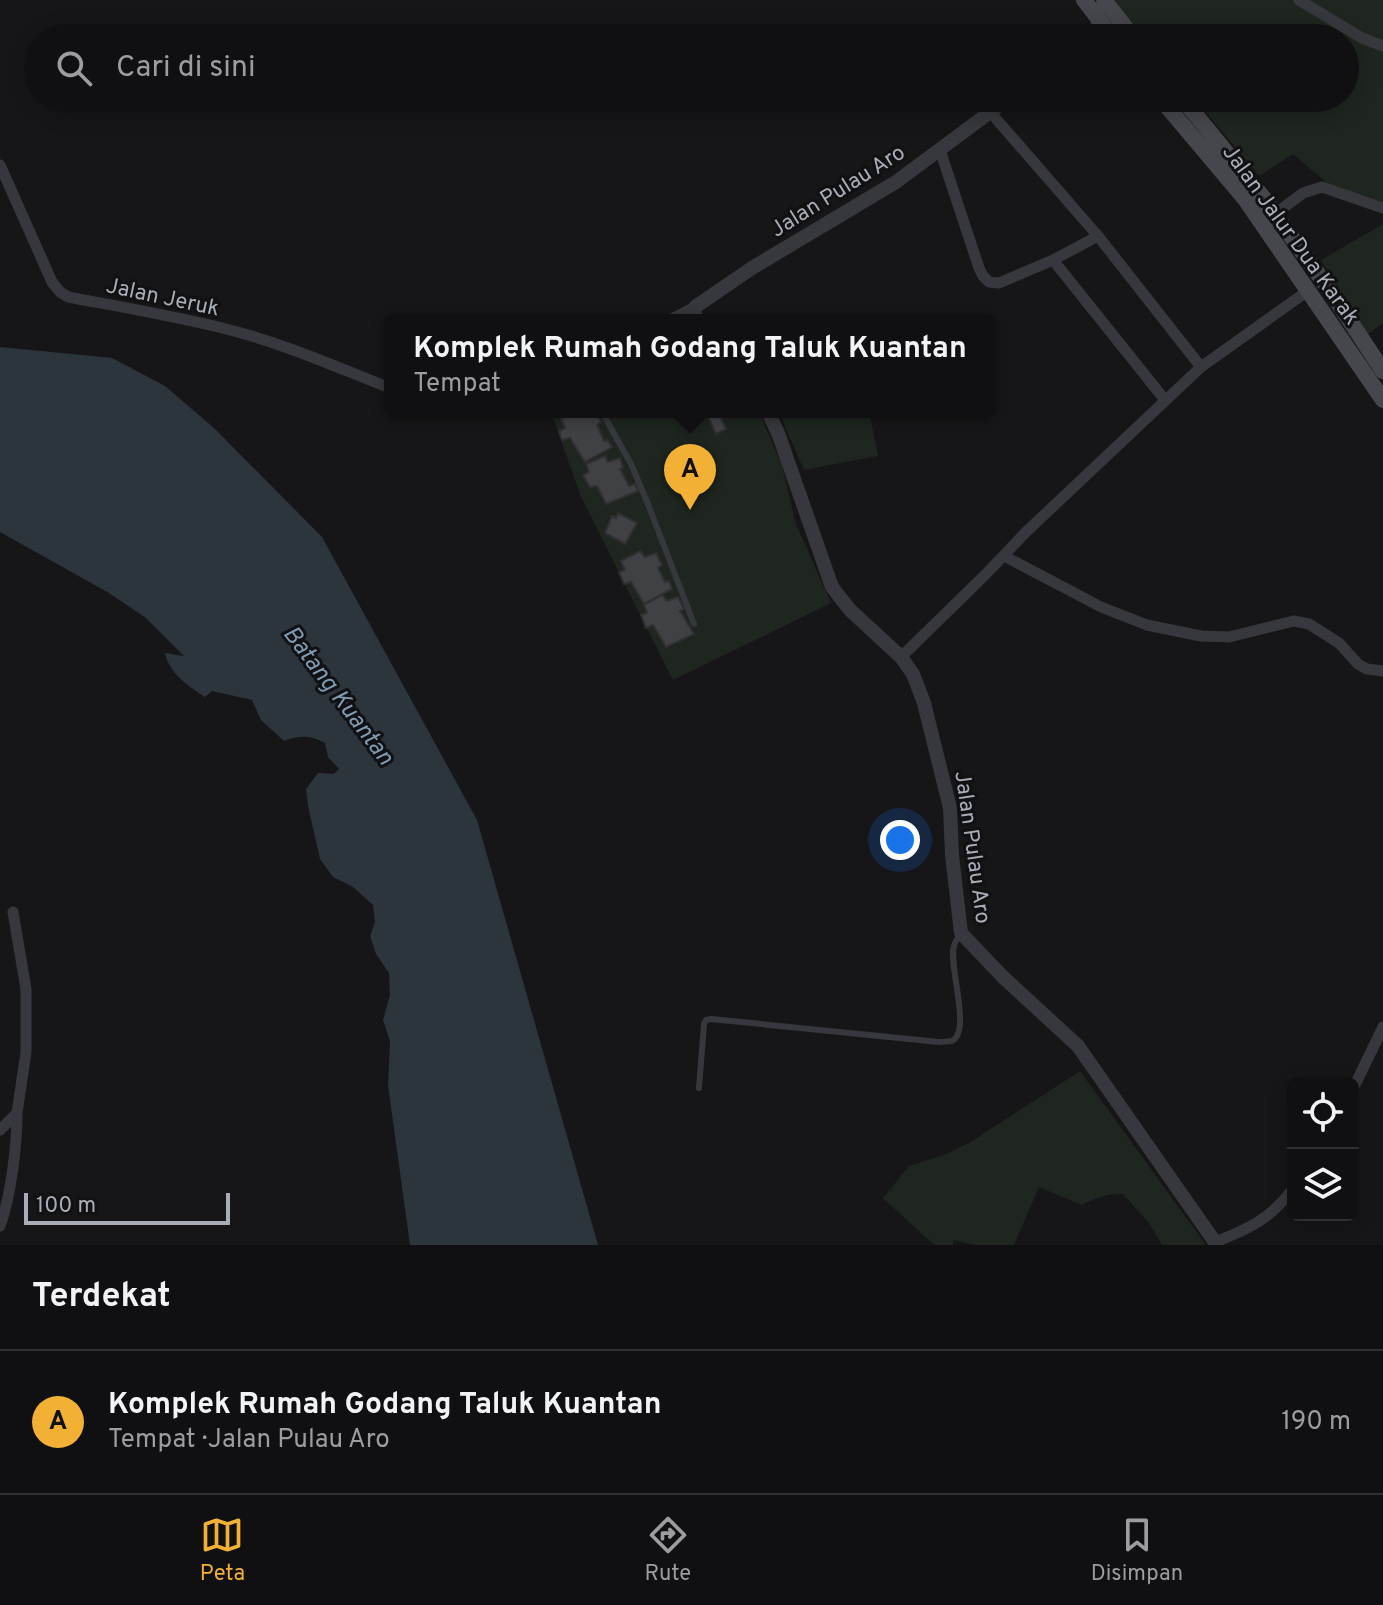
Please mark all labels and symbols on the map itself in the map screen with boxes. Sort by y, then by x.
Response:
street label: Jalan Pulau Aro [766,140,911,244]
street label: Jalan Jalur Dua Karak [1216,140,1364,331]
street label: Jalan Jeruk [103,273,222,324]
pin: A [664,444,716,510]
water label: Batang Kuantan [275,621,400,772]
street label: Jalan Pulau Aro [947,769,996,925]
your location [880,820,920,860]
scale bar [24,1189,230,1225]

